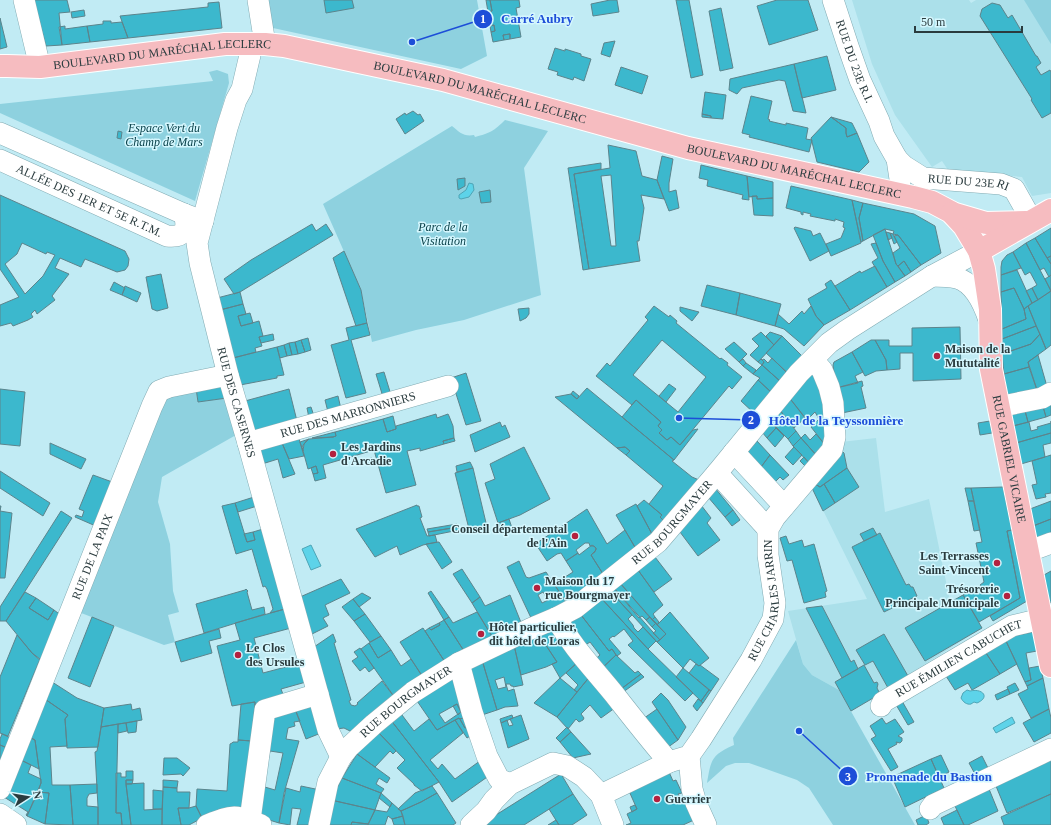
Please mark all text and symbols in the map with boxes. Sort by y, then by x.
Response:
callout: Carré Aubry [473,6,581,31]
scale bar [915,8,1022,34]
text: Carré Aubry [501,11,573,26]
text: 1 [480,12,486,26]
text: 50 m [921,15,946,29]
street label: RUE DU 23E R.I. [833,18,877,105]
street label: BOULEVARD DU MARÉCHAL LECLERC [52,37,272,72]
street label: BOULEVARD DU MARÉCHAL LECLERC [372,58,588,126]
park label: Espace Vert du Champ de Mars [125,121,203,149]
street label: BOULEVARD DU MARÉCHAL LECLERC [686,141,903,201]
street label: ALLÉE DES 1ER ET 5E R.T.M. [14,161,164,240]
street label: RUE DU 23E RI [927,171,1011,194]
park label: Parc de la Visitation [417,220,468,248]
place label: Maison de la Mututalité [945,342,1010,370]
street label: RUE DES CASERNES [214,346,259,459]
marker: Maison de la Mututalité [932,351,942,361]
street label: RUE DES MARRONNIERS [279,389,417,440]
street label: RUE GABRIEL VICAIRE [989,394,1029,524]
callout: Hôtel de la Teyssonnière [741,408,911,433]
text: 2 [748,413,754,427]
text: Hôtel de la Teyssonnière [769,413,903,428]
place label: Les Jardins d'Arcadie [341,440,401,468]
marker: Les Jardins d'Arcadie [328,449,338,459]
street label: RUE BOURGMAYER [629,477,715,567]
street label: RUE DE LA PAIX [69,511,116,602]
place label: Conseil départemental de l'Ain [451,522,568,550]
marker: Conseil départemental de l'Ain [570,531,580,541]
street label: RUE CHARLES JARRIN [745,539,782,663]
place label: Les Terrasses Saint-Vincent [919,549,989,577]
marker: Les Terrasses Saint-Vincent [992,558,1002,568]
place label: Maison du 17 rue Bourgmayer [545,574,631,602]
place label: Trésorerie Principale Municipale [885,582,1000,610]
marker: Maison du 17 rue Bourgmayer [532,583,542,593]
marker: Trésorerie Principale Municipale [1002,591,1012,601]
street label: RUE ÉMILIEN CABUCHET [893,617,1024,700]
place label: Hôtel particulier, dit hôtel de Loras [489,620,580,648]
marker: Hôtel particulier, dit hôtel de Loras [476,629,486,639]
place label: Le Clos des Ursules [246,641,305,669]
marker: Le Clos des Ursules [233,650,243,660]
street label: RUE BOURGMAYER [357,662,454,740]
callout: Promenade du Bastion [838,764,1000,789]
text: Promenade du Bastion [866,769,993,784]
text: 3 [845,770,851,784]
north arrow [8,777,48,817]
text: N [31,790,44,800]
place label: Guerrier [665,792,712,806]
marker: Guerrier [652,794,662,804]

